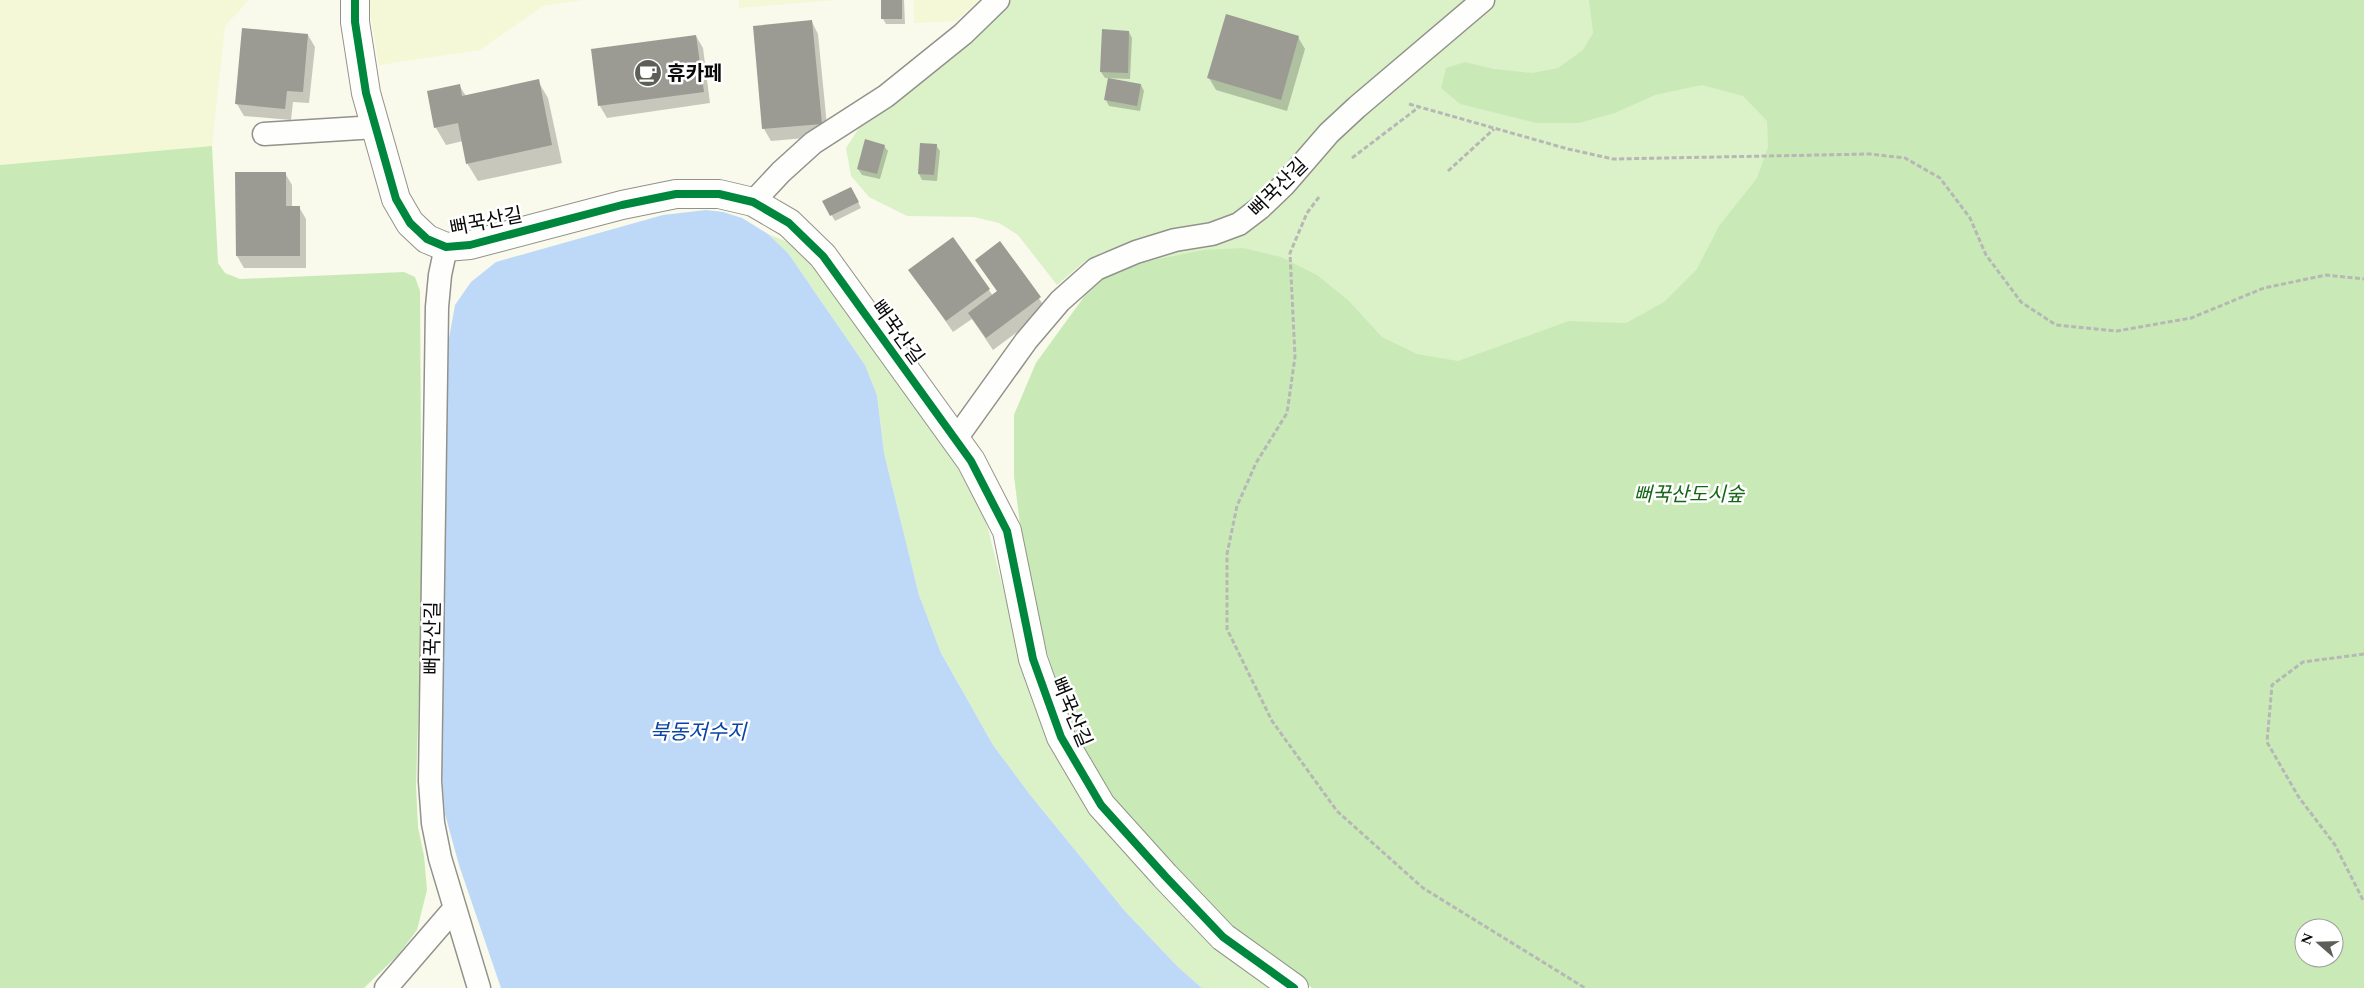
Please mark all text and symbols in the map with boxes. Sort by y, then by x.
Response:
cafe icon: 휴카페 [633,58,663,88]
place label: 휴카페 [667,59,722,89]
street label: 뻐꾹산길 [1242,151,1315,224]
street label: 뻐꾹산길 [447,200,525,244]
street label: 뻐꾹산길 [863,294,931,371]
park label: 뻐꾹산도시숲 [1634,480,1746,510]
street label: 뻐꾹산길 [417,601,449,675]
street label: 뻐꾹산길 [1043,673,1099,752]
water label: 북동저수지 [650,717,748,749]
north arrow [2294,918,2344,968]
text: N [2295,930,2319,948]

